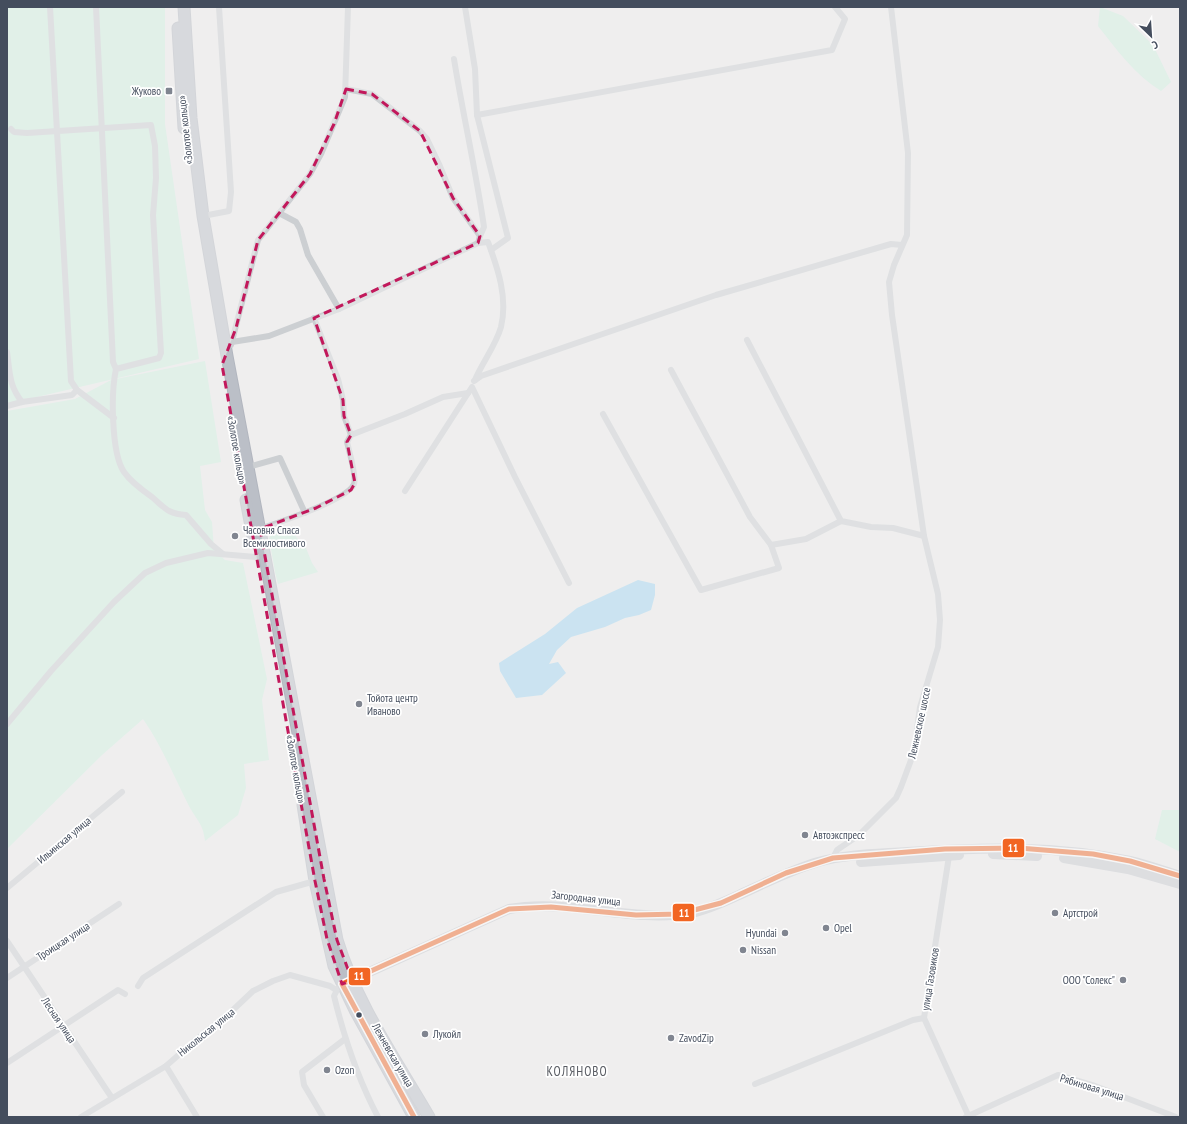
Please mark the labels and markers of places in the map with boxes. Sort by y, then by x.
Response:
place label: Жуково [131,84,161,98]
marker: Жуково [164,86,174,96]
place label: Часовня Спаса Всемилостивого [243,523,306,550]
marker: Часовня Спаса Всемилостивого [230,531,240,541]
place label: Тойота центр Иваново [367,691,418,718]
marker: Тойота центр Иваново [354,699,364,709]
place label: Автоэкспресс [813,828,865,842]
marker: Автоэкспресс [800,830,810,840]
place label: Артстрой [1063,906,1098,920]
marker: Артстрой [1050,908,1060,918]
place label: Opel [834,921,852,935]
marker: Opel [821,923,831,933]
place label: Hyundai [746,926,777,940]
marker: Hyundai [780,928,790,938]
place label: Nissan [751,943,776,957]
marker: Nissan [738,945,748,955]
place label: ООО "Солекс" [1063,973,1115,987]
marker: ООО "Солекс" [1118,975,1128,985]
unlabelled marker [354,1010,364,1020]
place label: Лукойл [432,1027,461,1041]
marker: Лукойл [420,1029,430,1039]
place label: ZavodZip [679,1031,714,1045]
marker: ZavodZip [666,1033,676,1043]
place label: Ozon [335,1063,354,1077]
marker: Ozon [322,1065,332,1075]

